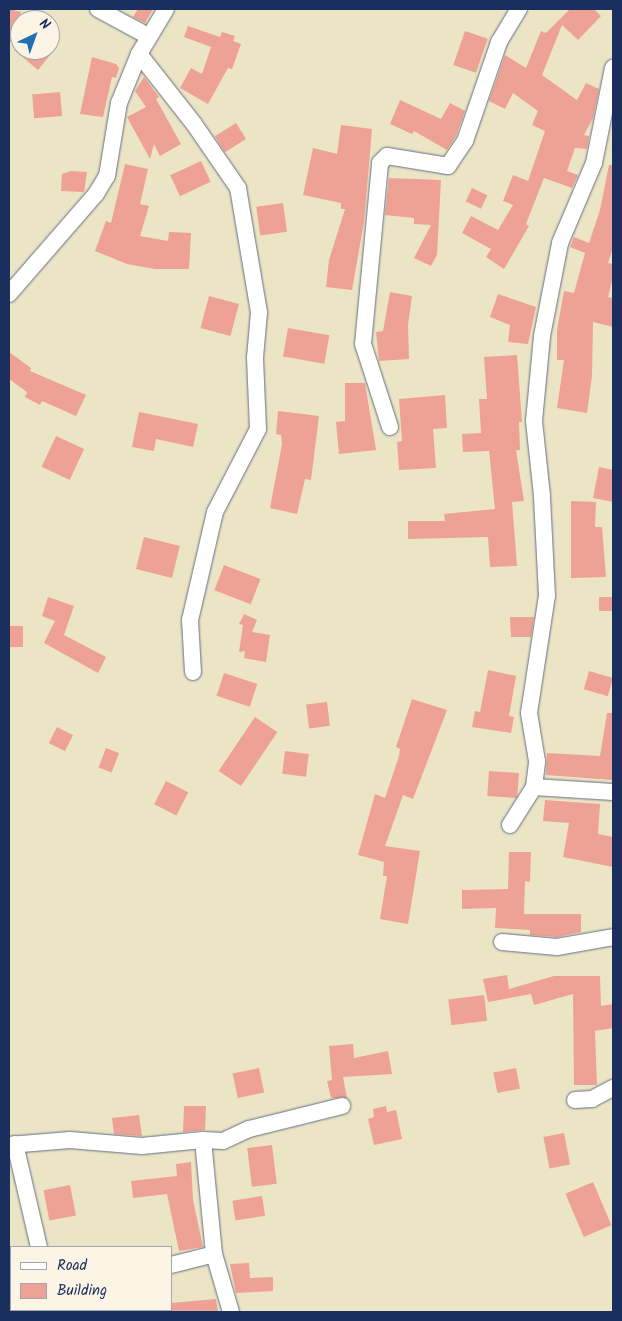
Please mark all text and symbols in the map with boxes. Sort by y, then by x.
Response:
north arrow [10,10,60,60]
text: N [34,13,55,36]
legend [10,1246,172,1311]
text: Road [57,1254,87,1278]
text: Building [57,1279,107,1303]

